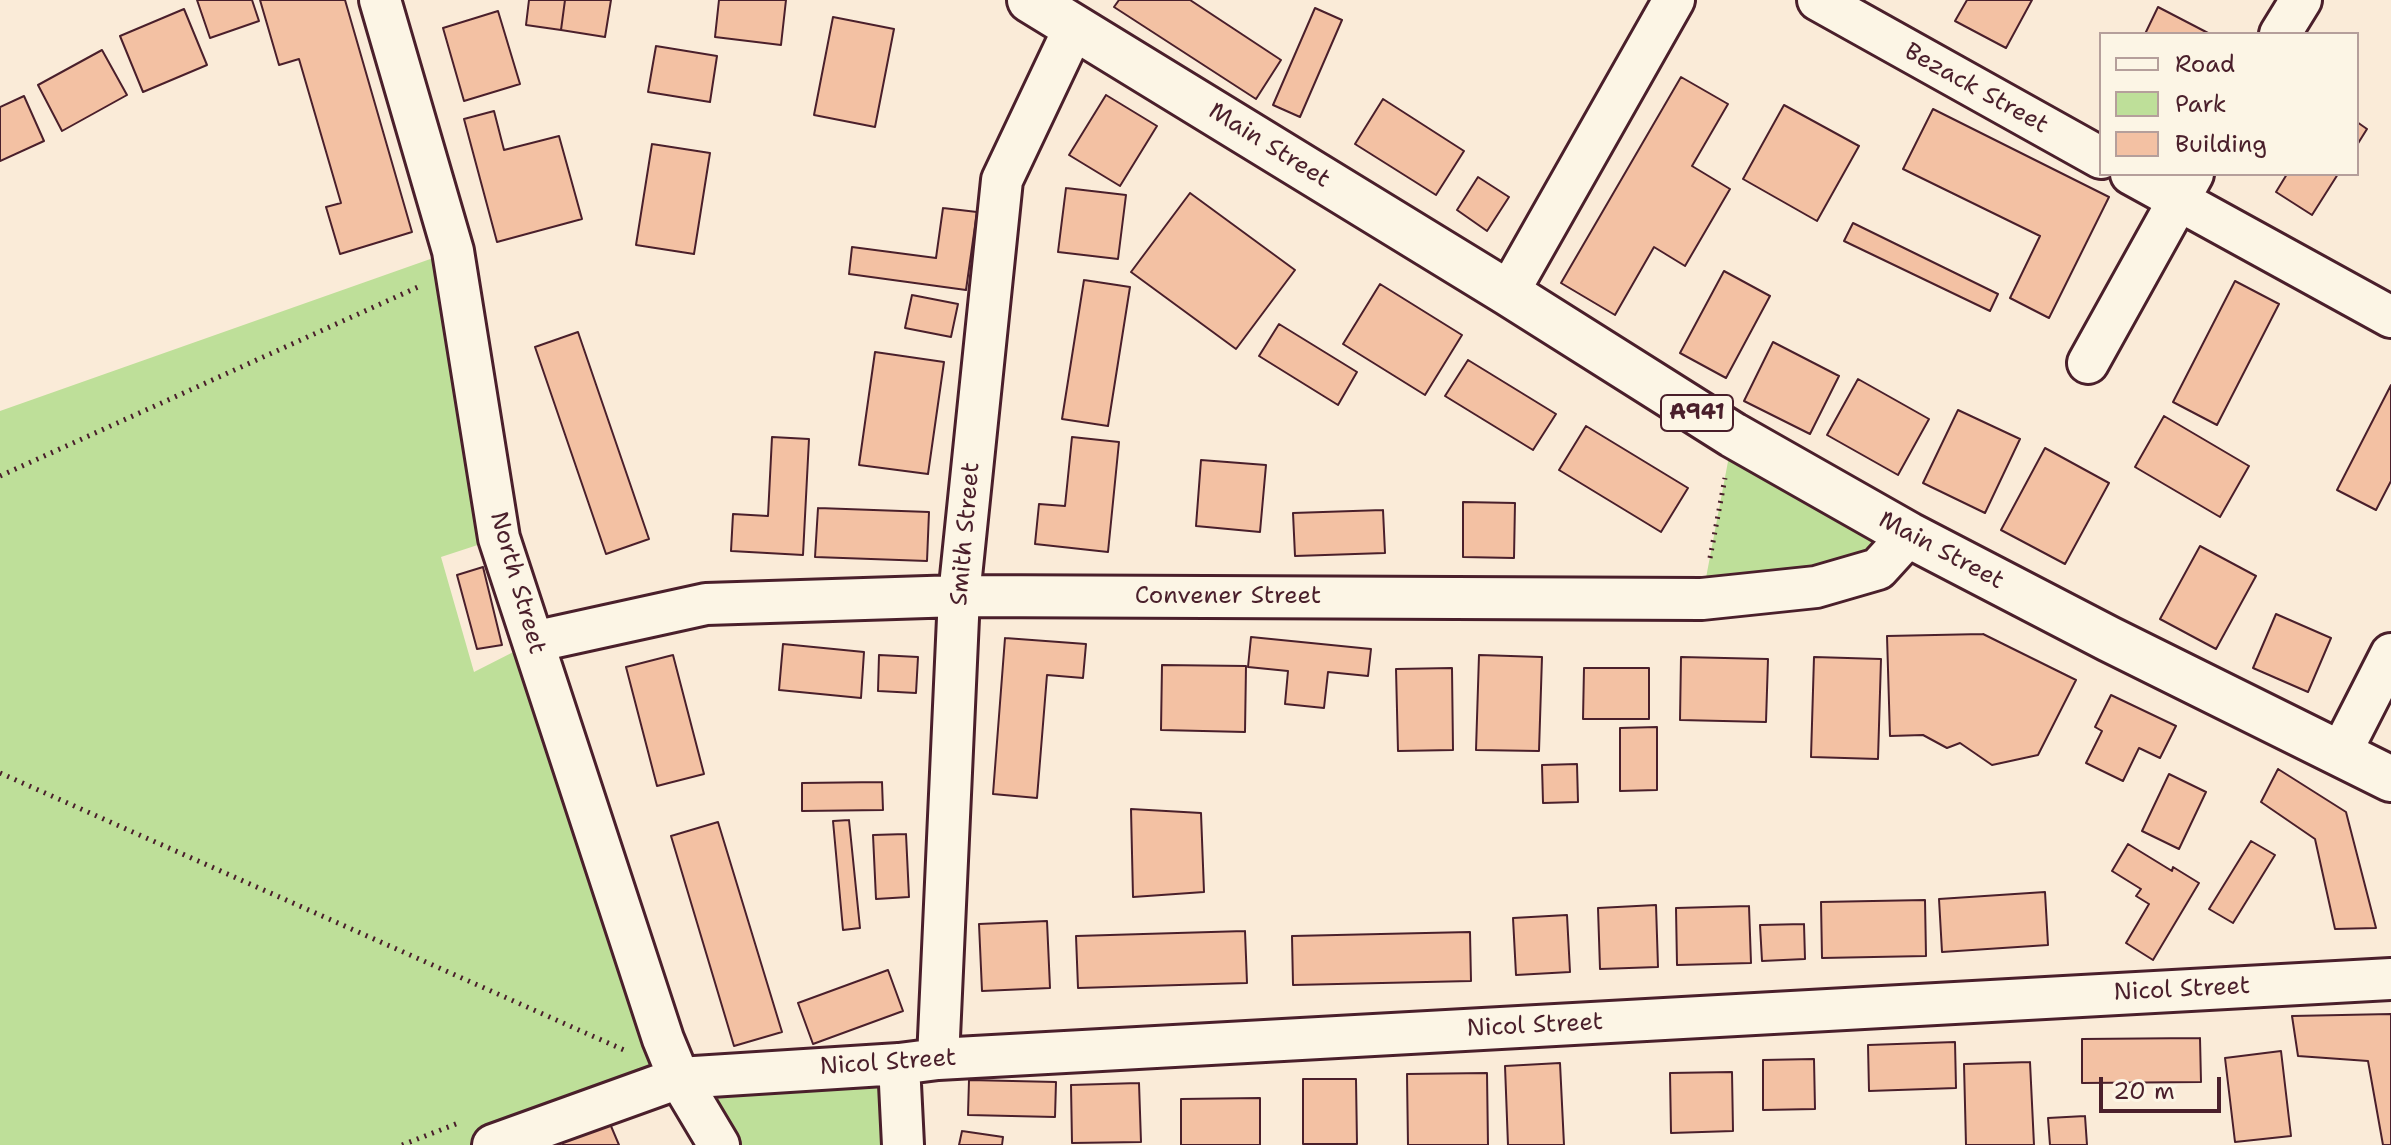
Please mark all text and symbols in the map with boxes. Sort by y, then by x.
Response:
legend [2099,32,2359,176]
street label: Bezack Street [1899,38,2053,140]
text: Road [2175,48,2235,80]
text: Park [2175,88,2227,120]
street label: Main Street [1203,97,1335,195]
text: Building [2175,128,2267,160]
road number: A941 [1661,395,1733,431]
street label: Smith Street [945,461,987,607]
street label: Main Street [1873,506,2009,596]
street label: North Street [483,509,551,657]
street label: Convener Street [1135,583,1321,611]
street label: Nicol Street [2113,972,2251,1008]
street label: Nicol Street [1466,1008,1604,1044]
street label: Nicol Street [819,1044,957,1082]
scale bar [2103,1061,2225,1111]
text: 20 m [2113,1075,2175,1107]

